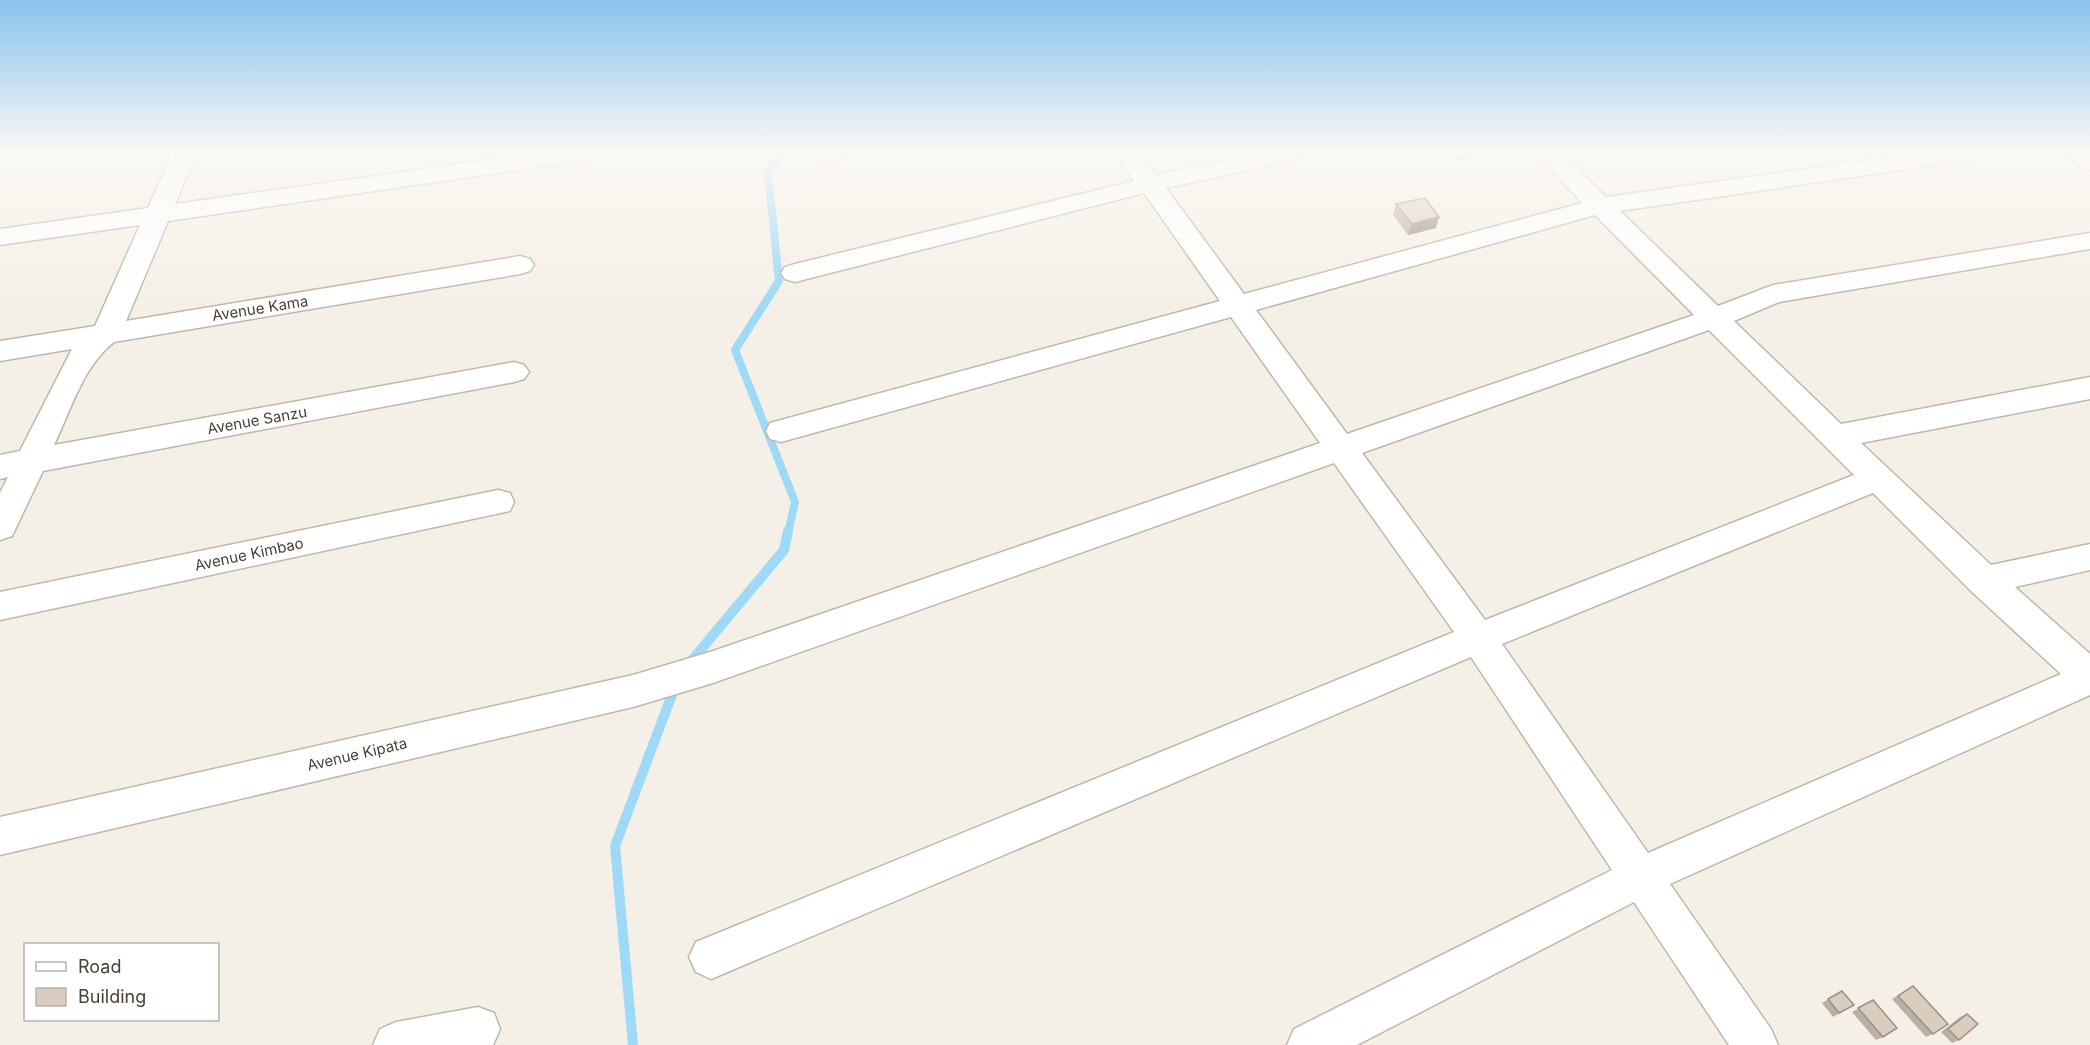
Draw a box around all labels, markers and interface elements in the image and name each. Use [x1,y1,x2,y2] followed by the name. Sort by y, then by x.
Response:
[211,291,309,325] street label: Avenue Kama
[206,402,308,438] street label: Avenue Sanzu
[193,533,305,575] street label: Avenue Kimbao
[305,733,409,775] street label: Avenue Kipata
[24,943,219,1021] legend
[78,956,121,977] text: Road
[78,986,146,1007] text: Building

